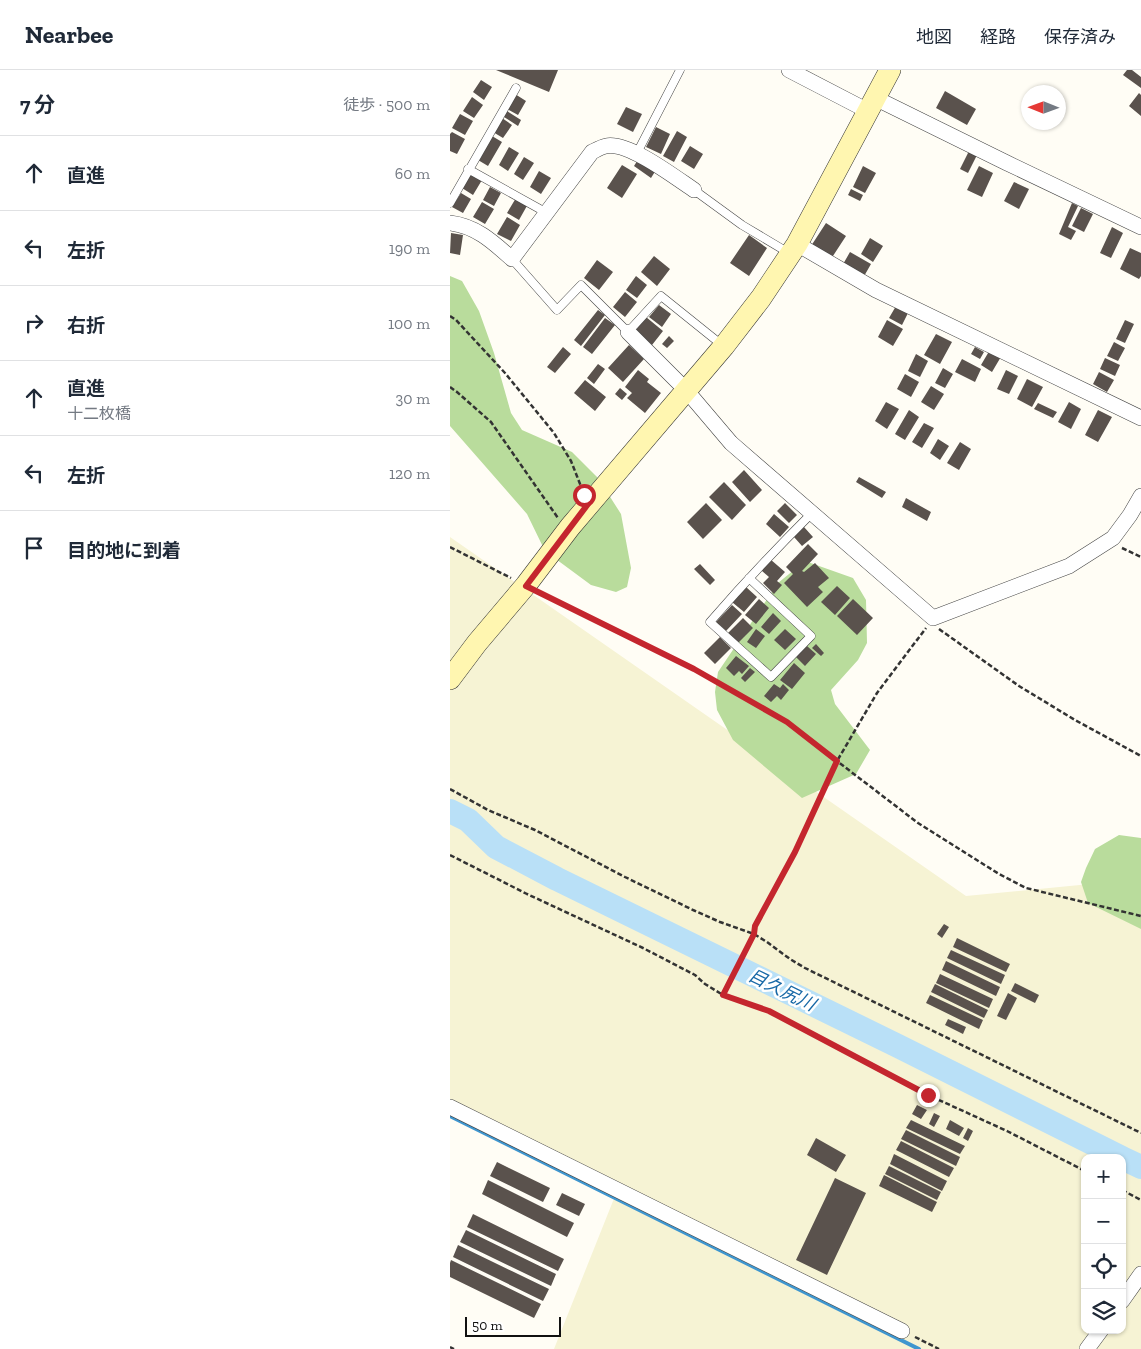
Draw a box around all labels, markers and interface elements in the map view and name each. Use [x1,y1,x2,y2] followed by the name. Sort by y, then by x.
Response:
[25,20,113,49] text: Nearbee
[916,26,952,48] text: 地図
[980,26,1016,48] text: 経路
[1044,26,1116,48] text: 保存済み
[1021,85,1066,130] north arrow
[20,92,55,117] text: 7 分
[343,95,430,114] text: 徒歩 · 500 m
[20,159,48,187] icon: ahead
[67,164,105,187] text: 直進
[395,164,430,183] text: 60 m
[20,234,48,262] icon: left
[67,239,105,262] text: 左折
[389,239,430,258] text: 190 m
[20,309,48,337] icon: right
[67,314,105,337] text: 右折
[388,314,430,333] text: 100 m
[67,377,105,400] text: 直進
[20,384,48,412] icon: ahead
[396,389,430,408] text: 30 m
[67,404,131,423] text: 十二枚橋
[20,459,48,487] icon: left
[67,464,105,487] text: 左折
[389,464,430,483] text: 120 m
[573,484,596,507] route start
[20,534,48,562] icon: arrive
[67,539,181,562] text: 目的地に到着
[745,964,821,1017] water label: 目久尻川
[917,1084,940,1107] route end
[1081,1154,1126,1334] map controls
[1081,1154,1126,1199] button: +
[1081,1199,1126,1244] button: −
[1081,1244,1126,1289] button: locate
[1081,1289,1126,1334] button: layers
[465,1314,561,1337] scale bar
[472,1317,503,1334] text: 50 m

